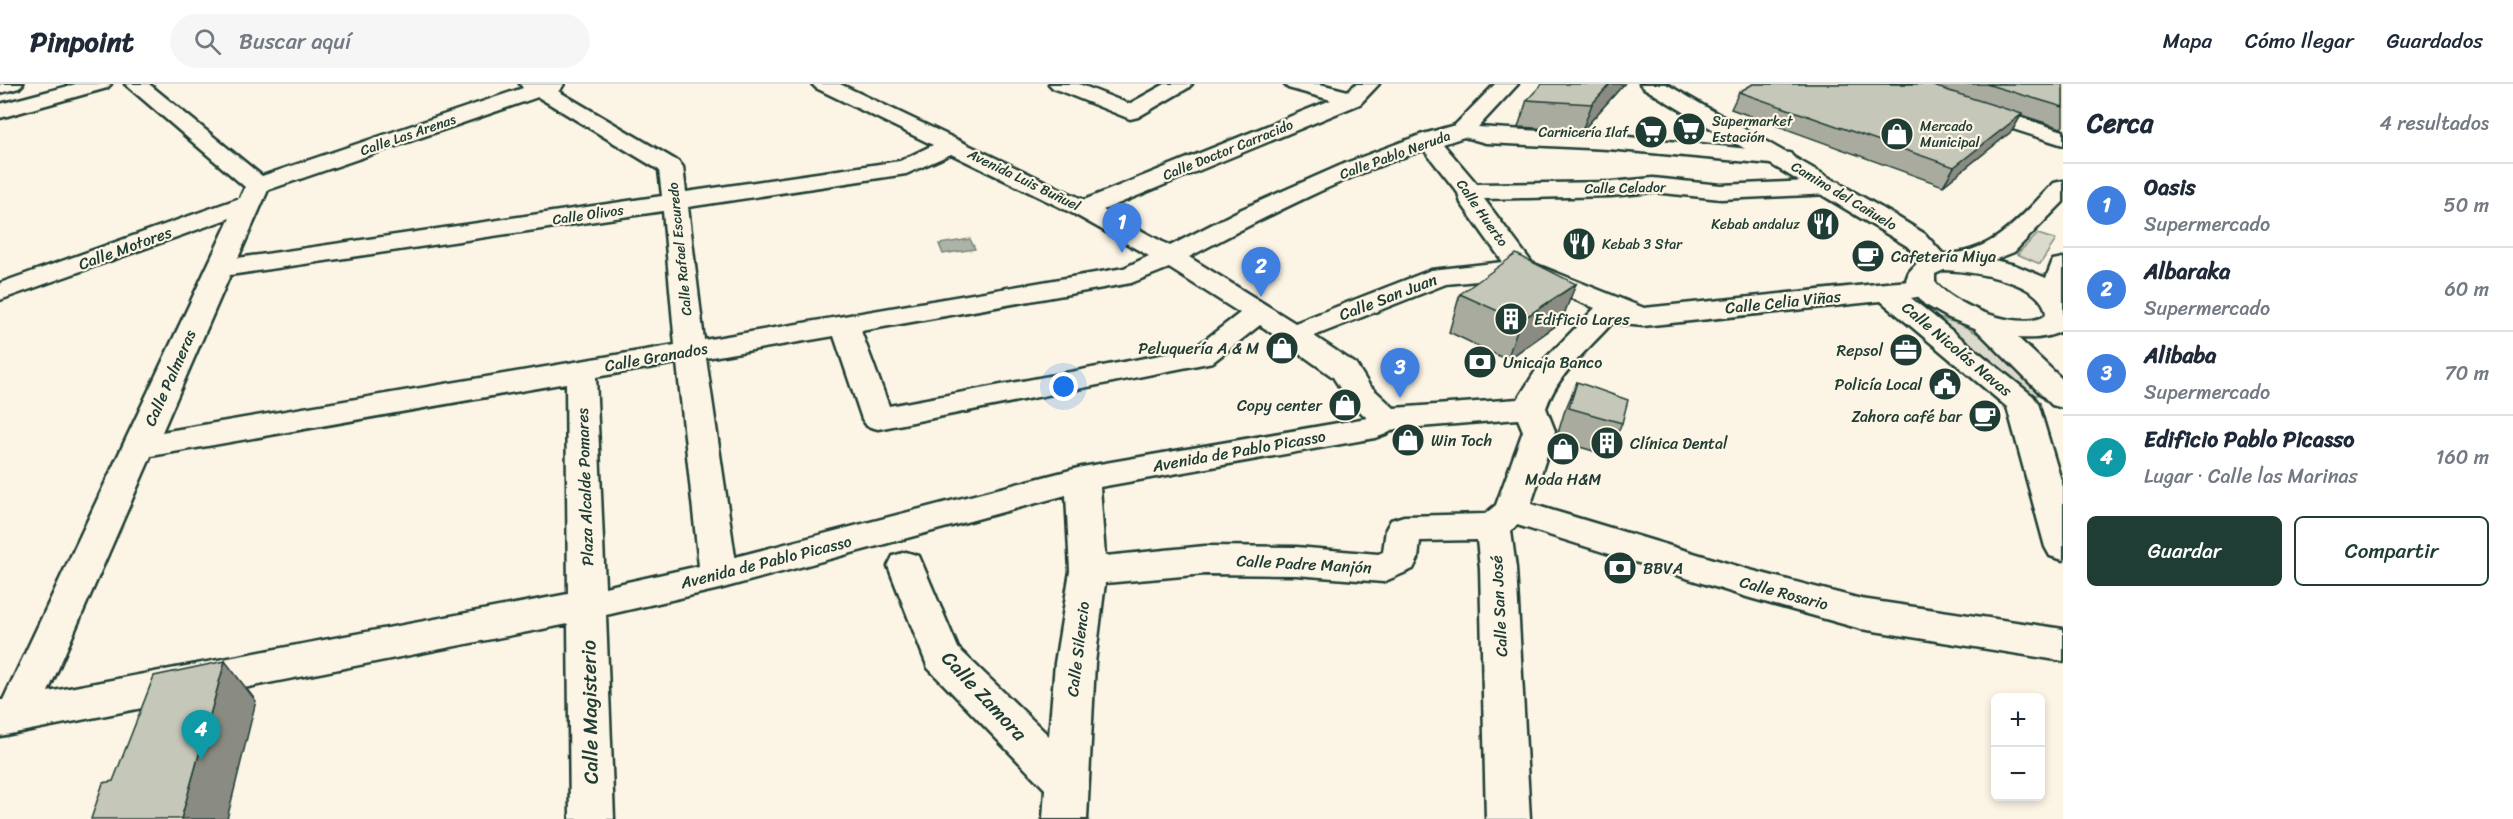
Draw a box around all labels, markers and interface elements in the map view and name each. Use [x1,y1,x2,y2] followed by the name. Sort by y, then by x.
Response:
[170,14,590,68] search box
[30,17,134,66] text: Pinpoint
[239,22,351,61] text: Buscar aquí
[2163,22,2212,60] text: Mapa
[2245,22,2354,60] text: Cómo llegar
[2387,22,2483,60] text: Guardados
[191,25,224,58] icon: search
[2087,100,2153,146] text: Cerca
[2380,106,2489,141] text: 4 resultados
[357,107,460,163] street label: Calle Las Arenas
[1712,109,1794,150] place label: Supermarket Estación
[1671,111,1707,147] supermarket icon: Supermarket Estación
[1159,112,1297,188] street label: Calle Doctor Carracido
[1633,114,1669,150] supermarket icon: Carnicería Ilaf
[1920,114,1981,155] place label: Mercado Municipal
[1879,116,1915,152] shop icon: Mercado Municipal
[1538,120,1630,145] place label: Carnicería Ilaf
[1336,123,1454,187] street label: Calle Pablo Neruda
[962,141,1086,219] street label: Avenida Luis Buñuel
[1786,154,1902,238] street label: Camino del Cañuelo
[2144,168,2196,207] text: Oasis
[1449,174,1515,252] street label: Calle Huerto
[1584,175,1667,201] street label: Calle Celador
[661,181,699,317] street label: Calle Rafael Escuredo
[2102,188,2111,223] text: 1
[2444,188,2489,223] text: 50 m
[551,198,626,232] street label: Calle Olivos
[1102,204,1142,253] pin: 1
[1805,206,1841,242] restaurant icon: Kebab andaluz
[2144,207,2270,242] text: Supermercado
[1711,212,1800,237] place label: Kebab andaluz
[74,217,177,278] street label: Calle Motores
[1561,226,1597,262] restaurant icon: Kebab 3 Star
[1602,232,1683,257] place label: Kebab 3 Star
[1850,238,1886,274] cafe icon: Cafetería Miya
[1891,242,1996,271] place label: Cafetería Miya
[1242,248,1280,297] pin: 2
[2144,252,2230,291] text: Albaraka
[1335,265,1442,329] street label: Calle San Juan
[2101,272,2112,307] text: 2
[2444,272,2489,307] text: 60 m
[1724,281,1843,323] street label: Calle Celia Viñas
[2144,291,2270,326] text: Supermercado
[1895,294,2019,405] street label: Calle Nicolás Navas
[1493,301,1529,337] building icon: Edificio Lares
[1534,305,1630,334] place label: Edificio Lares
[136,325,204,431] street label: Calle Palmeras
[1264,330,1300,366] shop icon: Peluquería A & M
[1888,332,1924,368] office icon: Repsol
[602,334,710,380] street label: Calle Granados
[1138,334,1259,363] place label: Peluquería A & M
[1837,336,1883,365] place label: Repsol
[2144,336,2216,375] text: Alibaba
[1462,344,1498,380] bank icon: Unicaja Banco
[1380,348,1420,398] pin: 3
[1503,348,1602,377] place label: Unicaja Banco
[2101,356,2112,391] text: 3
[2444,356,2489,391] text: 70 m
[1927,366,1963,402] public building icon: Policía Local
[1834,370,1922,399] place label: Policía Local
[1049,372,1078,401] your location
[2144,375,2270,410] text: Supermercado
[1327,387,1363,423] shop icon: Copy center
[1237,391,1323,420] place label: Copy center
[1967,398,2003,434] cafe icon: Zahora café bar
[1851,402,1963,431] place label: Zahora café bar
[568,407,602,566] street label: Plaza Alcalde Pomares
[2144,420,2354,459] text: Edificio Pablo Picasso
[1149,421,1328,481] street label: Avenida de Pablo Picasso
[1390,422,1426,458] shop icon: Win Toch
[1589,425,1625,461] building icon: Clínica Dental
[1431,426,1492,455] place label: Win Toch
[1630,429,1728,458] place label: Clínica Dental
[1545,431,1581,467] shop icon: Moda H&M
[2100,440,2113,475] text: 4
[2436,440,2489,475] text: 160 m
[2144,459,2358,494] text: Lugar · Calle las Marinas
[1525,465,1601,494] place label: Moda H&M
[2087,516,2282,586] button: Guardar
[2294,516,2489,586] button: Compartir
[677,527,855,598] street label: Avenida de Pablo Picasso
[1236,546,1373,582] street label: Calle Padre Manjón
[1602,550,1638,586] bank icon: BBVA
[1482,554,1516,658] street label: Calle San José
[1643,554,1683,583] place label: BBVA
[1736,567,1832,619] street label: Calle Rosario
[1058,600,1098,698] street label: Calle Silencio
[571,640,609,784] street label: Calle Magisterio
[932,642,1036,750] street label: Calle Zamora
[1991,693,2045,801] map controls
[1991,693,2045,747] button: +
[182,710,220,760] pin: 4
[1991,747,2045,801] button: −

